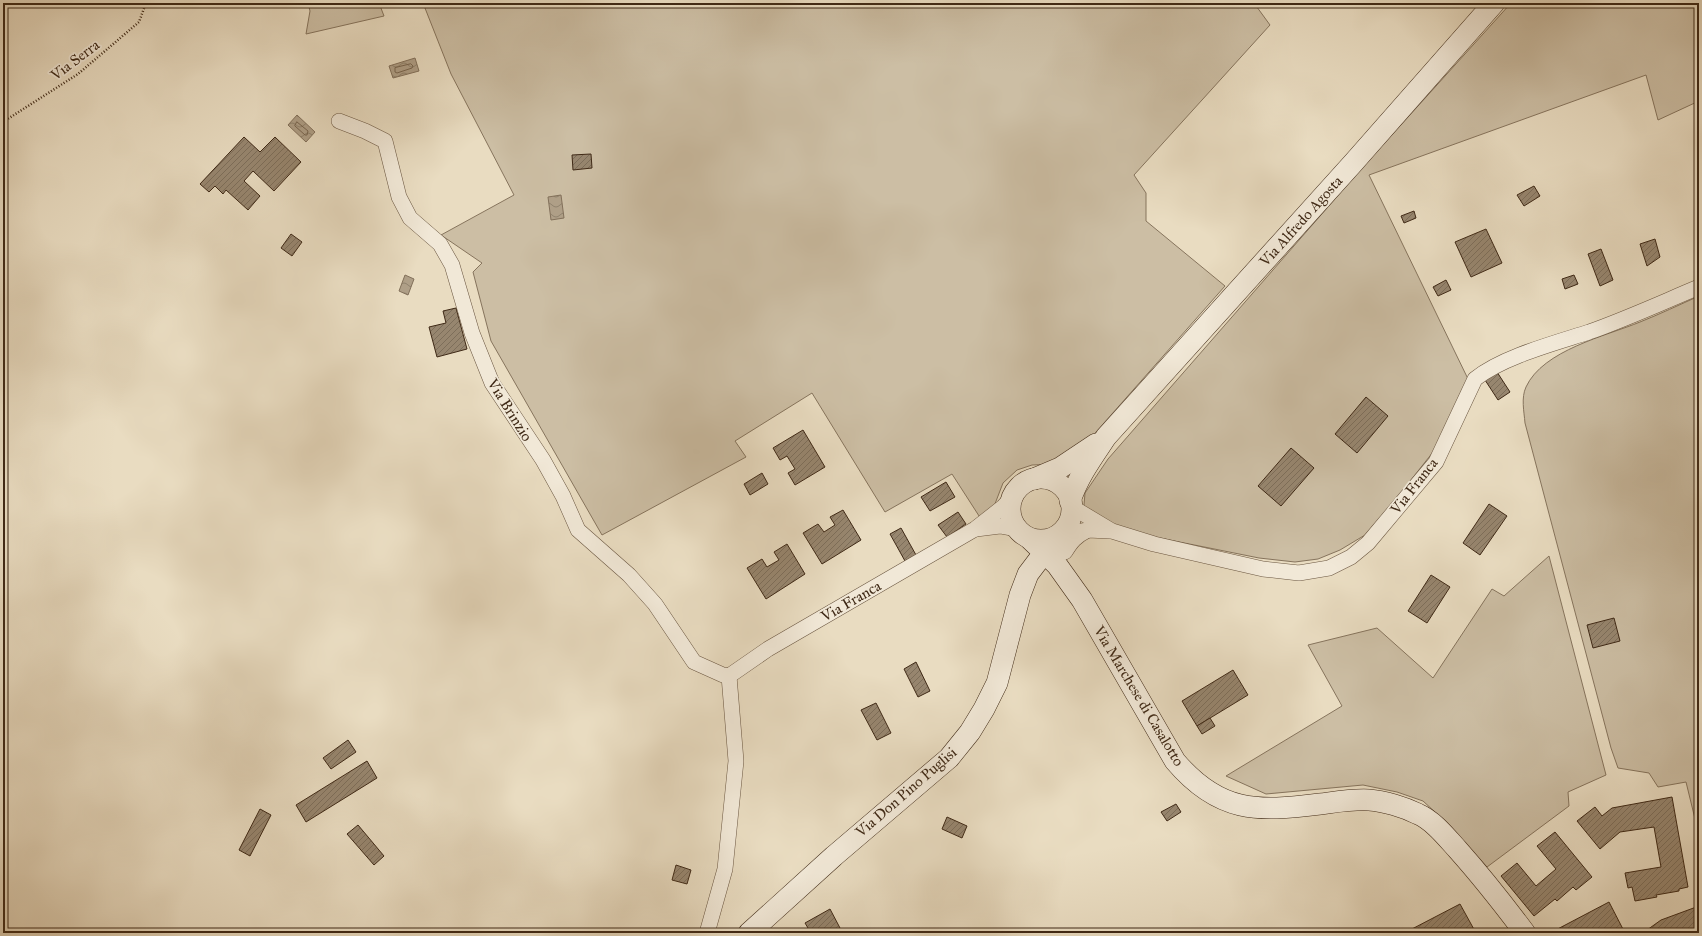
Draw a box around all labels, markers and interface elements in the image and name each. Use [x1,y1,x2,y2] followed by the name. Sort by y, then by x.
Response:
[46,35,104,85] street label: Via Serra
[1255,172,1347,271] street label: Via Alfredo Agosta
[483,374,536,445] street label: Via Brinzio
[1386,454,1442,518] street label: Via Franca
[817,576,885,626] street label: Via Franca
[1089,622,1188,770] street label: Via Marchese di Casalotto
[851,743,960,841] street label: Via Don Pino Puglisi

